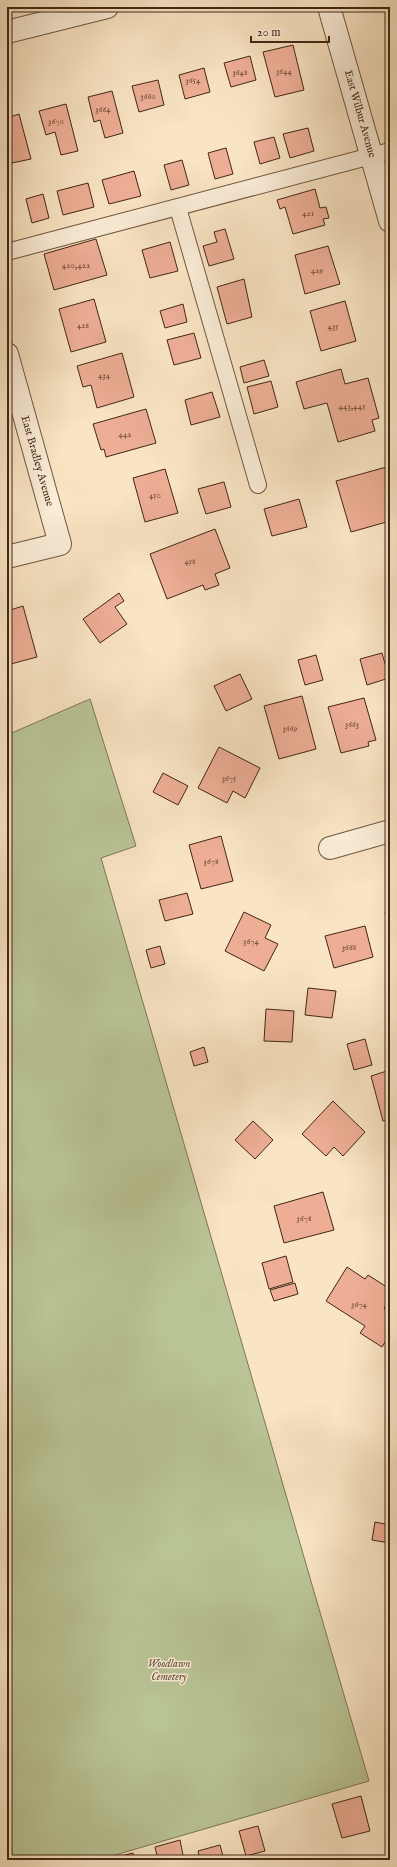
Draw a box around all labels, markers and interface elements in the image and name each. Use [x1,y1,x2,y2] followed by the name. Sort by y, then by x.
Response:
[251,18,329,44] scale bar
[257,25,280,40] text: 20 m
[276,66,293,77] house number: 3644
[232,67,248,78] house number: 3648
[341,69,379,159] street label: East Wilbur Avenue
[186,75,201,86] house number: 3654
[140,91,156,102] house number: 3660
[95,104,111,115] house number: 3664
[48,116,64,127] house number: 3670
[302,208,314,219] house number: 421
[62,260,90,271] house number: 420,422
[311,265,323,276] house number: 429
[77,320,90,331] house number: 428
[327,321,339,332] house number: 435
[98,370,111,381] house number: 434
[339,401,366,412] house number: 443,445
[17,414,57,508] street label: East Bradley Avenue
[118,429,132,440] house number: 442
[149,490,161,501] house number: 450
[184,556,196,567] house number: 458
[345,719,359,730] house number: 3663
[283,723,298,734] house number: 3669
[222,773,237,784] house number: 3675
[204,856,219,867] house number: 3678
[243,936,259,947] house number: 3674
[342,942,357,953] house number: 3668
[297,1213,312,1224] house number: 3678
[351,1299,367,1310] house number: 3674
[148,1657,190,1684] park label: Woodlawn Cemetery

